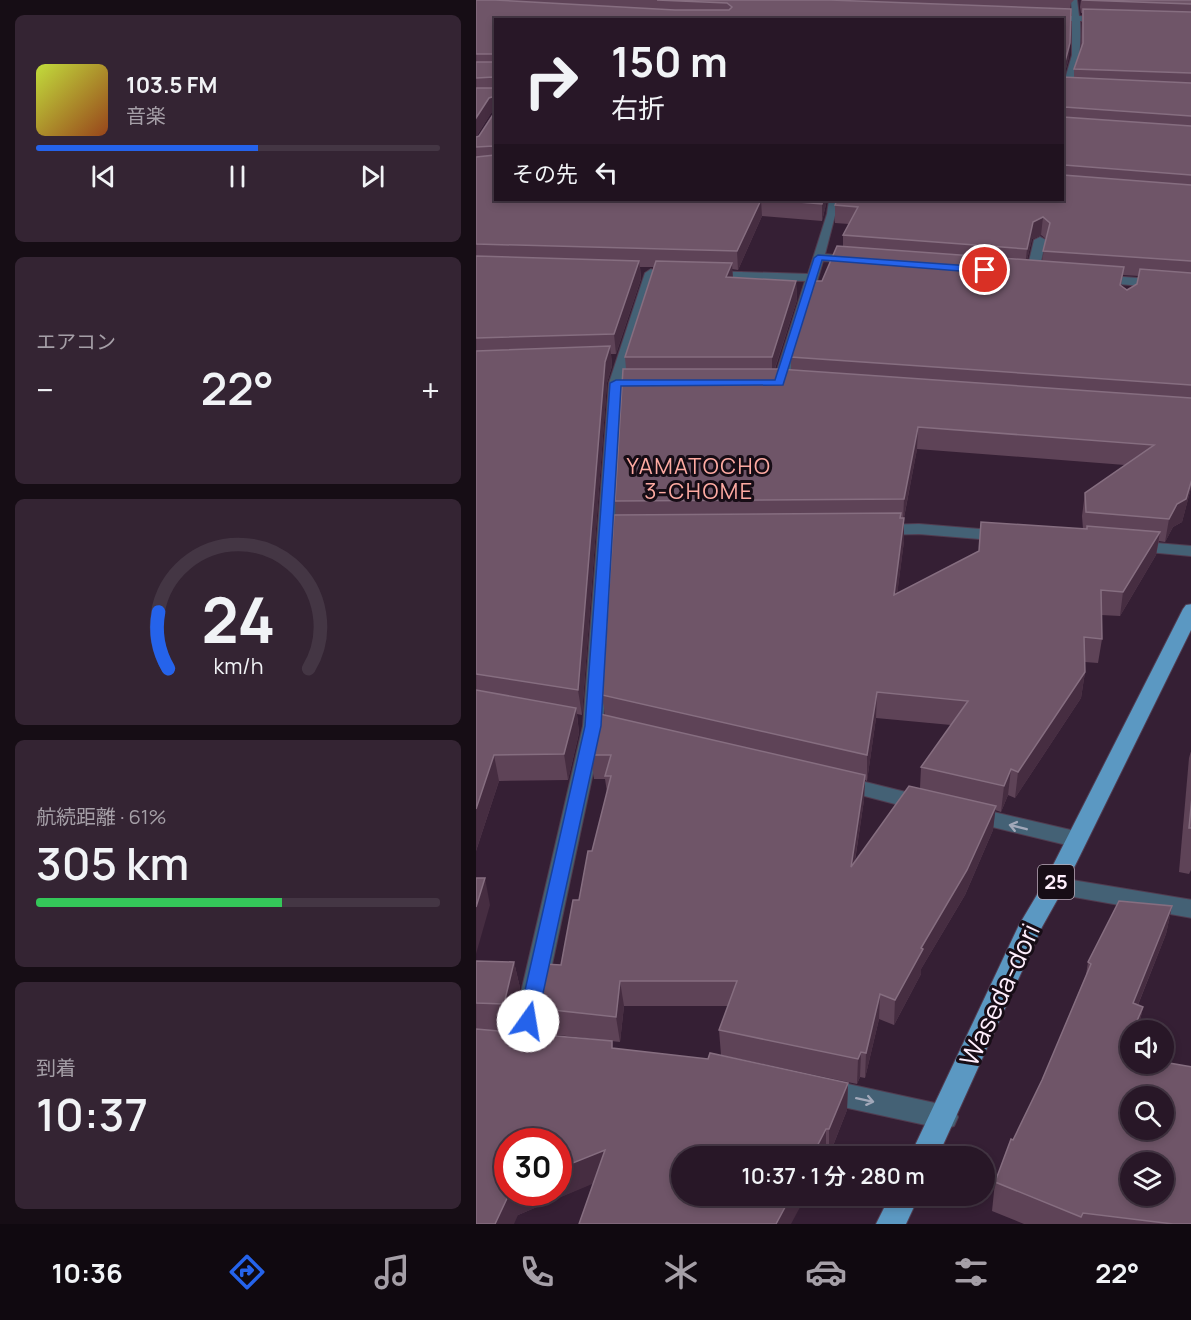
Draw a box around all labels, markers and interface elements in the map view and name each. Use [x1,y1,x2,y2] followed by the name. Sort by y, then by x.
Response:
[611,32,728,90] text: 150 m
[512,42,590,120] icon: right
[126,70,217,100] text: 103.5 FM
[611,89,665,126] text: 右折
[126,102,166,129] text: 音楽
[590,156,623,189] icon: left
[512,159,578,189] text: その先
[87,160,120,193] icon: previous
[221,160,254,193] icon: pause
[356,160,389,193] icon: next
[959,244,1010,295] pin
[968,253,1001,286] icon: arrive
[36,328,116,355] text: エアコン
[201,357,274,419] text: 22°
[36,367,54,412] text: −
[421,367,440,412] text: +
[627,451,772,506] district label: YAMATOCHO 3-CHOME
[201,576,275,662] text: 24
[213,651,263,680] text: km/h
[36,803,166,830] text: 航続距離 · 61%
[1009,820,1028,832] one-way arrow
[36,832,189,894] text: 305 km
[1038,865,1074,899] road number: 25
[950,917,1048,1072] street label: Waseda-dori
[496,989,560,1053] position arrow
[1120,1020,1174,1206] map controls
[1120,1020,1174,1074] button: sound
[36,1054,76,1081] text: 到着
[36,1083,148,1145] text: 10:37
[1120,1086,1174,1140] button: search
[856,1095,875,1107] one-way arrow
[494,1128,572,1206] speed limit sign: 30
[1120,1152,1174,1206] button: layers
[741,1161,925,1191] text: 10:37 · 1 分 · 280 m
[226,1251,268,1293] icon: directions
[371,1251,413,1293] icon: music
[516,1251,558,1293] icon: phone
[660,1251,702,1293] icon: climate
[805,1251,847,1293] icon: car
[950,1251,992,1293] icon: filters
[51,1254,123,1291] text: 10:36
[1095,1254,1139,1291] text: 22°

